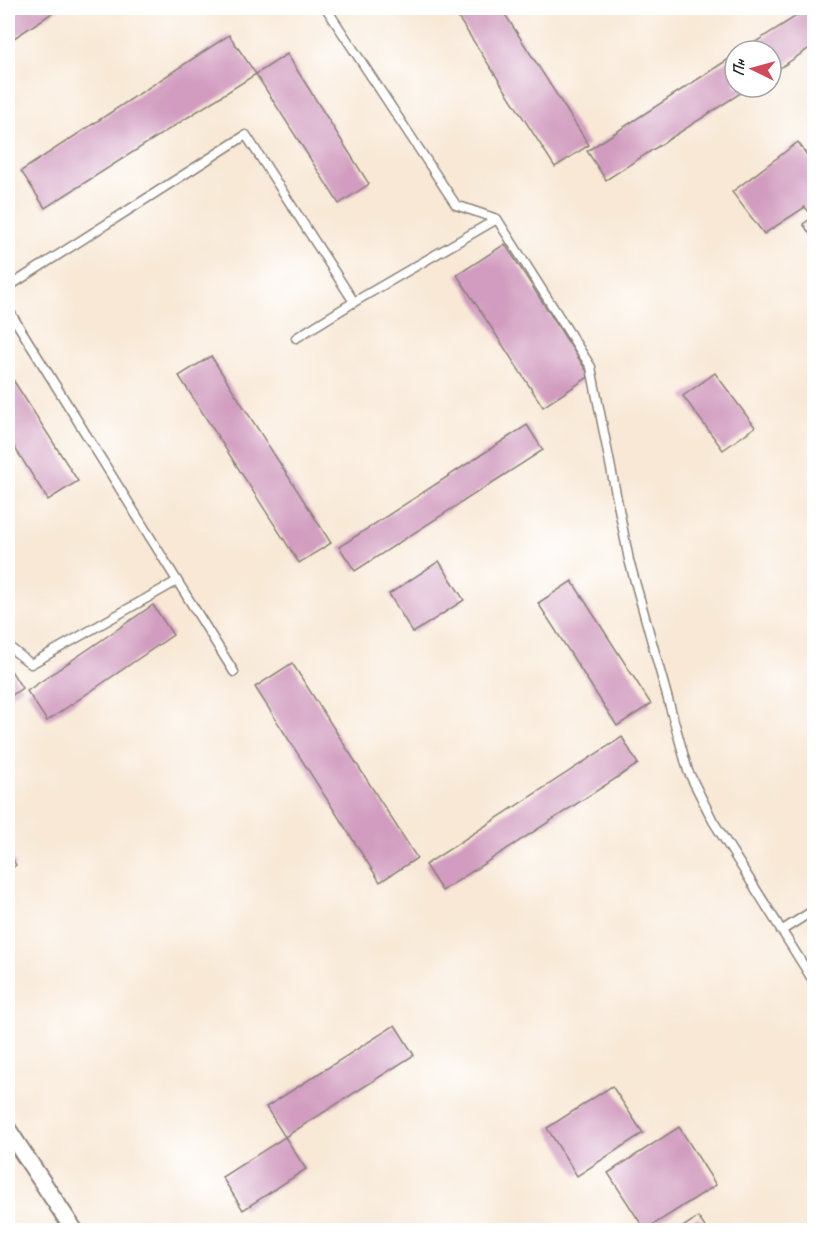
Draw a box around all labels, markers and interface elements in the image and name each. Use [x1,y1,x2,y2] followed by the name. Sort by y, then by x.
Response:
[723,39,783,99] north arrow
[728,58,750,77] text: Пн

